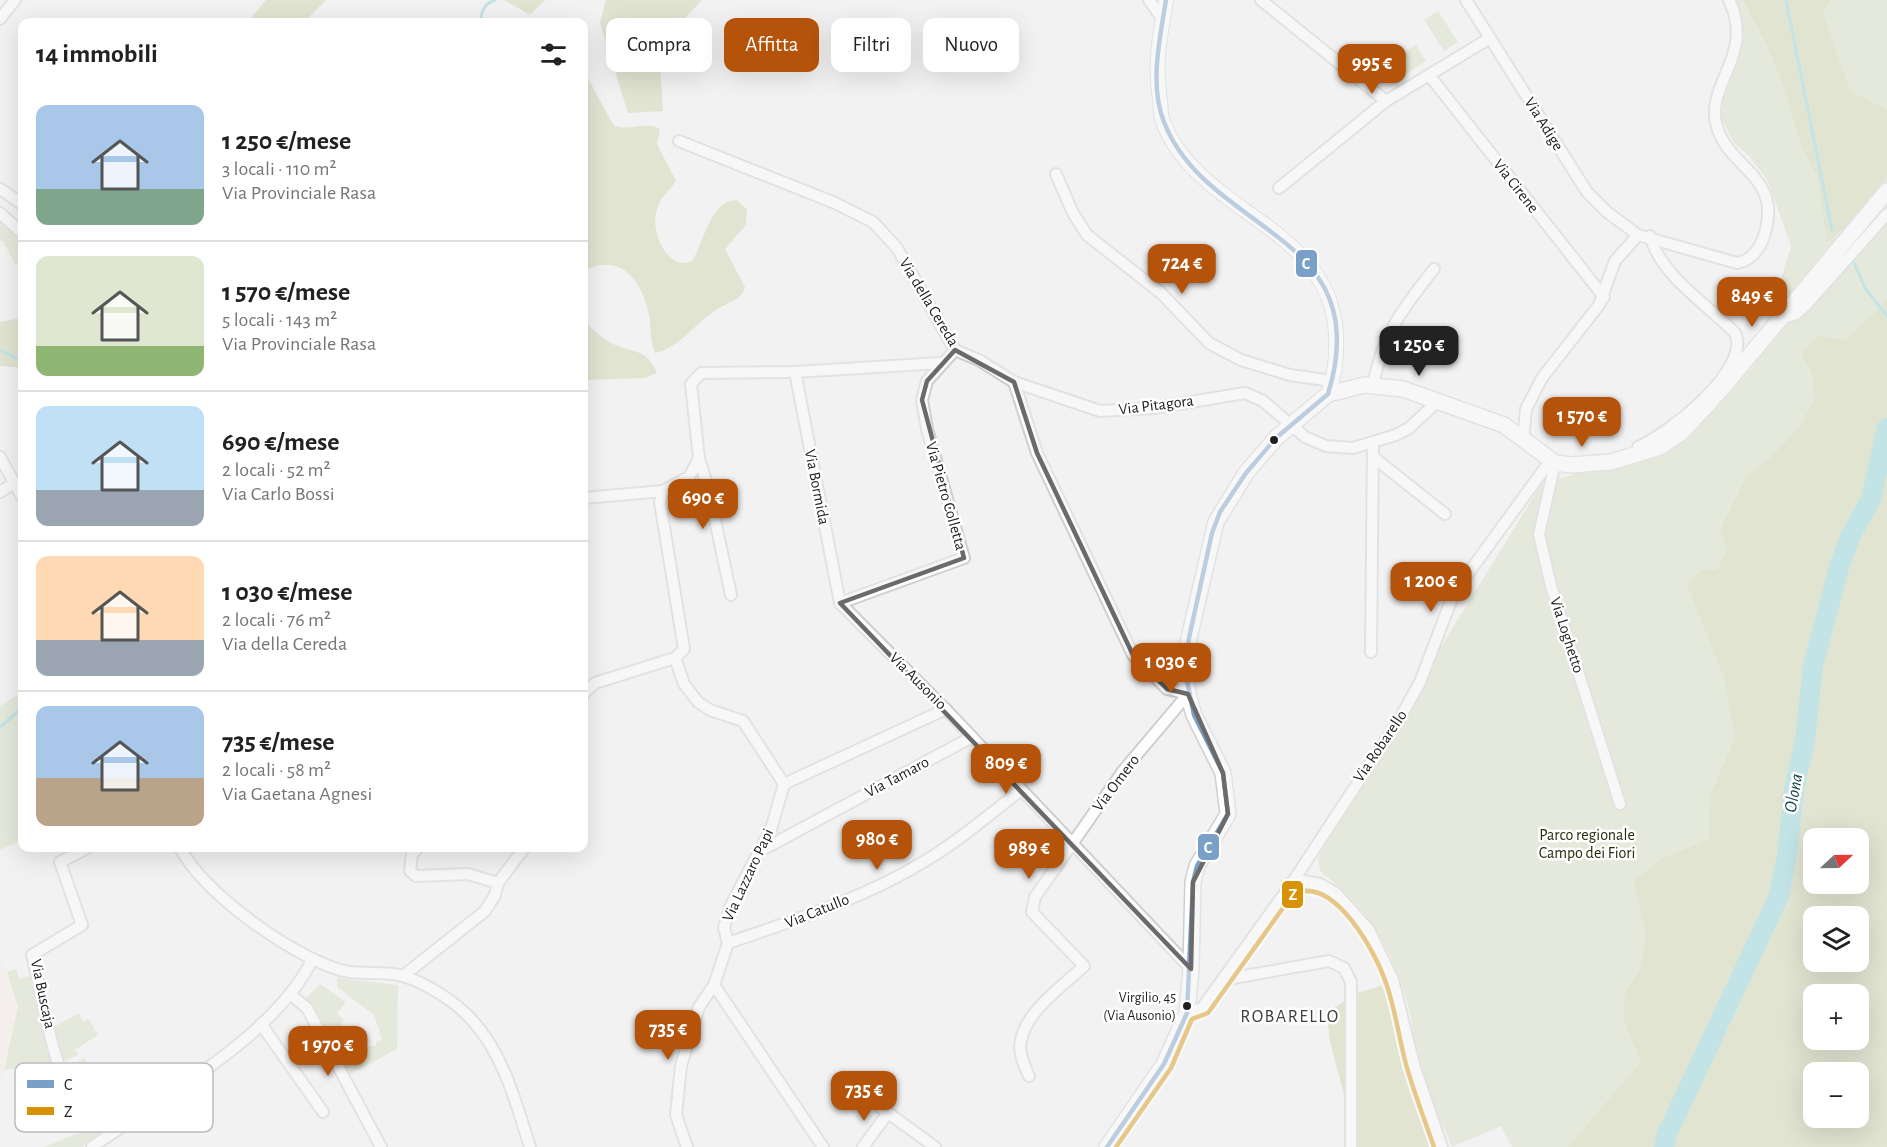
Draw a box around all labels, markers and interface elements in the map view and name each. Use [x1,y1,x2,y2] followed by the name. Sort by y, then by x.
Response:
[606,18,712,72] chip: Compra
[724,18,819,72] chip: Affitta
[831,18,911,72] chip: Filtri
[923,18,1019,72] chip: Nuovo
[537,38,570,71] icon: filters
[36,41,158,67] text: 14 immobili
[1330,44,1414,95] pin: 995 €
[1352,53,1392,73] text: 995 €
[1522,95,1566,153] street label: Via Adige
[222,128,351,154] text: 1 250 €/mese
[84,129,156,201] icon: home
[1490,156,1542,216] street label: Via Cirene
[222,159,337,179] text: 3 locali · 110 m²
[222,183,376,203] text: Via Provinciale Rasa
[1140,244,1224,295] pin: 724 €
[1295,249,1318,278] line badge: C
[1162,253,1202,273] text: 724 €
[896,255,962,349] street label: Via della Cereda
[1302,256,1311,272] text: C
[1710,277,1794,328] pin: 849 €
[222,279,350,305] text: 1 570 €/mese
[84,280,156,352] icon: home
[1731,286,1773,306] text: 849 €
[222,310,337,330] text: 5 locali · 143 m²
[1364,326,1474,377] pin: 1 250 €
[222,334,376,354] text: Via Provinciale Rasa
[1393,335,1445,355] text: 1 250 €
[1118,392,1194,418] street label: Via Pitagora
[1527,397,1637,448] pin: 1 570 €
[1557,406,1607,426] text: 1 570 €
[222,429,340,455] text: 690 €/mese
[84,430,156,502] icon: home
[1268,434,1280,446] unlabelled marker
[923,440,969,552] street label: Via Pietro Colletta
[802,448,832,526] street label: Via Bormida
[222,460,331,480] text: 2 locali · 52 m²
[661,479,745,530] pin: 690 €
[222,484,335,504] text: Via Carlo Bossi
[682,488,724,508] text: 690 €
[1376,562,1486,613] pin: 1 200 €
[1405,571,1457,591] text: 1 200 €
[222,579,353,605] text: 1 030 €/mese
[84,580,156,652] icon: home
[1547,595,1587,675] street label: Via Loghetto
[222,610,331,630] text: 2 locali · 76 m²
[222,634,347,654] text: Via della Cereda
[1116,643,1226,694] pin: 1 030 €
[886,649,950,713] street label: Via Ausonio
[1145,652,1197,672] text: 1 030 €
[1350,707,1410,785] street label: Via Robarello
[222,729,335,755] text: 735 €/mese
[84,730,156,802] icon: home
[964,744,1048,795] pin: 809 €
[1090,752,1142,814] street label: Via Omero
[862,753,932,800] street label: Via Tamaro
[985,753,1027,773] text: 809 €
[222,760,331,780] text: 2 locali · 58 m²
[1782,772,1806,814] water label: Olona
[222,784,372,804] text: Via Gaetana Agnesi
[835,820,919,871] pin: 980 €
[720,826,776,924] street label: Via Lazzaro Papi
[1539,827,1635,861] park label: Parco regionale Campo dei Fiori
[1803,828,1869,894] north arrow
[1803,828,1869,1128] map controls
[856,829,898,849] text: 980 €
[987,829,1071,880] pin: 989 €
[1197,833,1220,861] line badge: C
[1008,838,1050,858] text: 989 €
[1204,840,1213,856] text: C
[1281,880,1304,909] line badge: Z
[1289,887,1298,903] text: Z
[783,891,851,931] street label: Via Catullo
[1803,906,1869,972] button: layers
[27,958,58,1030] street label: Via Buscaja
[1803,984,1869,1050] button: +
[1103,991,1176,1023] place label: Virgilio, 45 (Via Ausonio)
[1181,1000,1193,1012] marker: Virgilio, 45 (Via Ausonio)
[1240,1008,1340,1026] district label: ROBARELLO
[626,1010,710,1061] pin: 735 €
[649,1019,687,1039] text: 735 €
[273,1026,383,1077] pin: 1 970 €
[302,1035,354,1055] text: 1 970 €
[1803,1062,1869,1128] button: −
[15,1063,213,1132] legend
[822,1071,906,1122] pin: 735 €
[64,1077,72,1093] text: C
[845,1080,883,1100] text: 735 €
[64,1104,72,1120] text: Z

